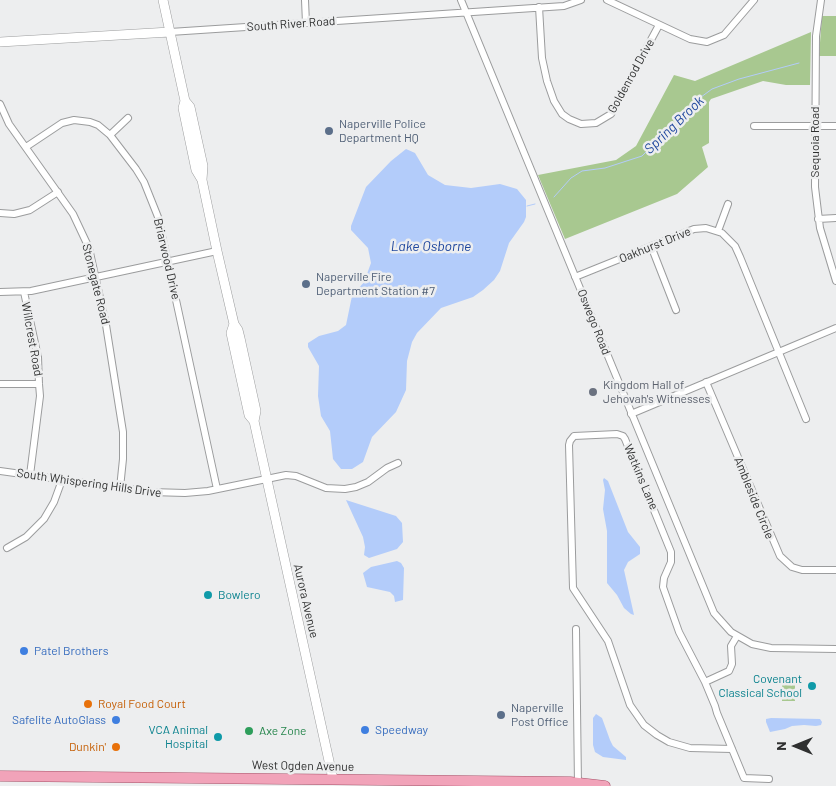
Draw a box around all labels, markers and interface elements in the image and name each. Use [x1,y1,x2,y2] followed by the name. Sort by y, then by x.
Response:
[246,14,336,34] street label: South River Road
[605,36,657,116] street label: Goldenrod Drive
[641,93,707,157] water label: Spring Brook
[808,106,822,178] street label: Sequoia Road
[339,117,426,145] place label: Naperville Police Department HQ
[323,125,335,137] marker: Naperville Police Department HQ
[151,217,183,301] street label: Briarwood Drive
[617,224,693,266] street label: Oakhurst Drive
[391,238,471,254] water label: Lake Osborne
[79,242,113,326] street label: Stonegate Road
[316,270,435,298] place label: Naperville Fire Department Station #7
[300,278,312,290] marker: Naperville Fire Department Station #7
[574,287,614,357] street label: Oswego Road
[18,301,46,377] street label: Willcrest Road
[603,378,710,406] place label: Kingdom Hall of Jehovah's Witnesses
[587,386,599,398] marker: Kingdom Hall of Jehovah's Witnesses
[621,442,661,512] street label: Watkins Lane
[731,455,777,541] street label: Ambleside Circle
[16,466,162,500] street label: South Whispering Hills Drive
[290,563,322,639] street label: Aurora Avenue
[218,588,260,602] place label: Bowlero
[202,589,214,601] marker: Bowlero
[34,644,108,658] place label: Patel Brothers
[18,645,30,657] marker: Patel Brothers
[718,672,802,700] place label: Covenant Classical School
[806,680,818,692] marker: Covenant Classical School
[98,697,186,711] place label: Royal Food Court
[82,698,94,710] marker: Royal Food Court
[511,701,568,729] place label: Naperville Post Office
[495,709,507,721] marker: Naperville Post Office
[12,713,106,727] place label: Safelite AutoGlass
[110,714,122,726] marker: Safelite AutoGlass
[771,721,821,771] north arrow
[149,723,208,751] place label: VCA Animal Hospital
[375,723,428,737] place label: Speedway
[259,724,306,738] place label: Axe Zone
[359,724,371,736] marker: Speedway
[243,725,255,737] marker: Axe Zone
[212,731,224,743] marker: VCA Animal Hospital
[69,740,106,754] place label: Dunkin'
[110,741,122,753] marker: Dunkin'
[772,741,789,751] text: N
[252,758,354,774] street label: West Ogden Avenue

